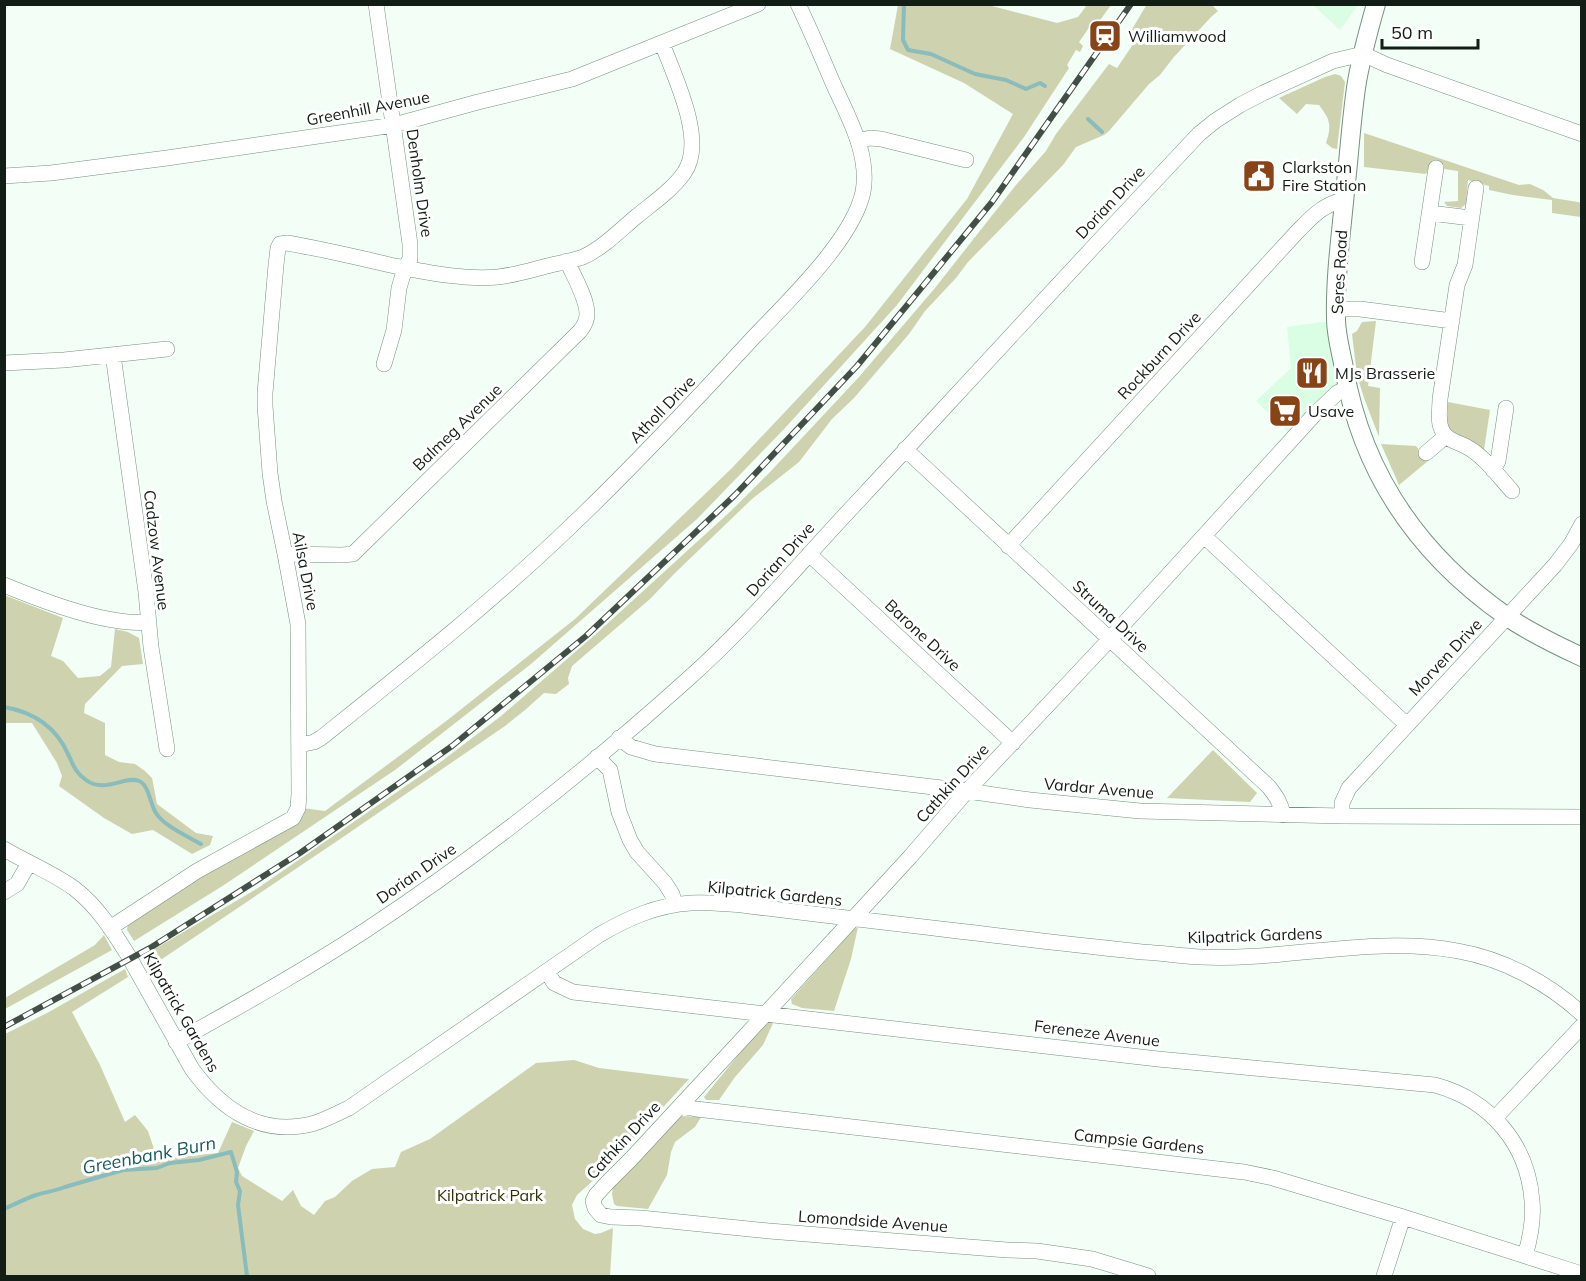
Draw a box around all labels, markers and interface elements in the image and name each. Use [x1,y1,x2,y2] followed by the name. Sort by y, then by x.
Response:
[1382,12,1478,50] scale bar
[1087,18,1123,54] station icon: Williamwood
[1391,21,1433,44] text: 50 m
[1128,26,1226,46] place label: Williamwood
[305,86,431,130] street label: Greenhill Avenue
[402,128,438,238] street label: Denholm Drive
[1282,157,1366,195] place label: Clarkston Fire Station
[1241,158,1277,194] public building icon: Clarkston Fire Station
[1071,161,1149,243] street label: Dorian Drive
[1327,229,1351,315] street label: Seres Road
[1113,307,1205,403] street label: Rockburn Drive
[1294,355,1330,391] restaurant icon: MJs Brasserie
[1335,363,1435,383] place label: MJs Brasserie
[625,371,699,447] street label: Atholl Drive
[408,379,506,475] street label: Balmeg Avenue
[1267,393,1303,429] supermarket icon: Usave
[1308,401,1354,421] place label: Usave
[140,489,174,611] street label: Cadzow Avenue
[742,518,818,600] street label: Dorian Drive
[289,530,323,612] street label: Ailsa Drive
[1069,576,1153,656] street label: Struma Drive
[881,595,965,675] street label: Barone Drive
[1404,614,1486,700] street label: Morven Drive
[911,739,993,827] street label: Cathkin Drive
[1043,773,1155,803] street label: Vardar Avenue
[372,838,460,908] street label: Dorian Drive
[707,876,843,910] street label: Kilpatrick Gardens
[1187,923,1323,947] street label: Kilpatrick Gardens
[140,948,224,1076] street label: Kilpatrick Gardens
[1033,1015,1161,1051] street label: Fereneze Avenue
[582,1097,664,1183] street label: Cathkin Drive
[1073,1124,1205,1158] street label: Campsie Gardens
[80,1131,218,1179] water label: Greenbank Burn
[437,1185,544,1205] park label: Kilpatrick Park
[798,1206,948,1236] street label: Lomondside Avenue

